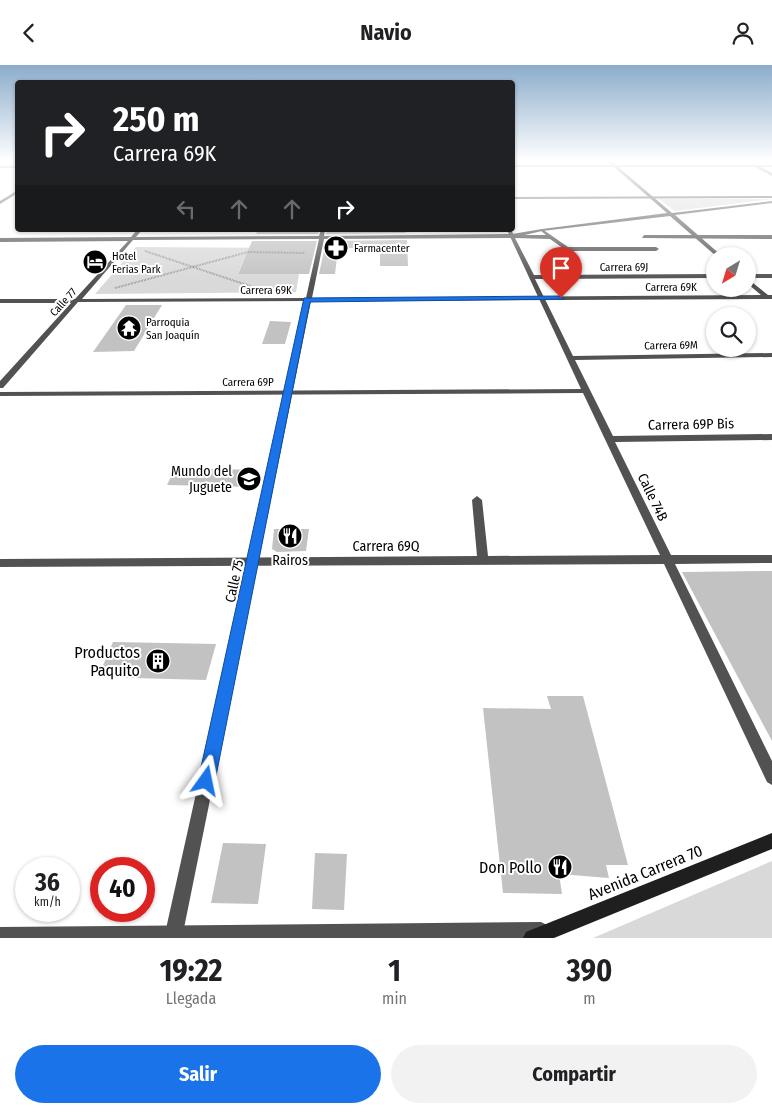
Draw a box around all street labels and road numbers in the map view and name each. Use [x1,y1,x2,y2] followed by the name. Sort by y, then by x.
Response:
[600,261,648,274] street label: Carrera 69J
[645,281,697,294] street label: Carrera 69K
[240,284,292,297] street label: Carrera 69K
[47,285,80,319] street label: Calle 77
[644,339,698,352] street label: Carrera 69M
[222,376,274,389] street label: Carrera 69P
[648,415,734,434] street label: Carrera 69P Bis
[634,471,671,524] street label: Calle 74B
[352,538,420,555] street label: Carrera 69Q
[222,558,247,604] street label: Calle 75
[585,841,705,904] street label: Avenida Carrera 70

